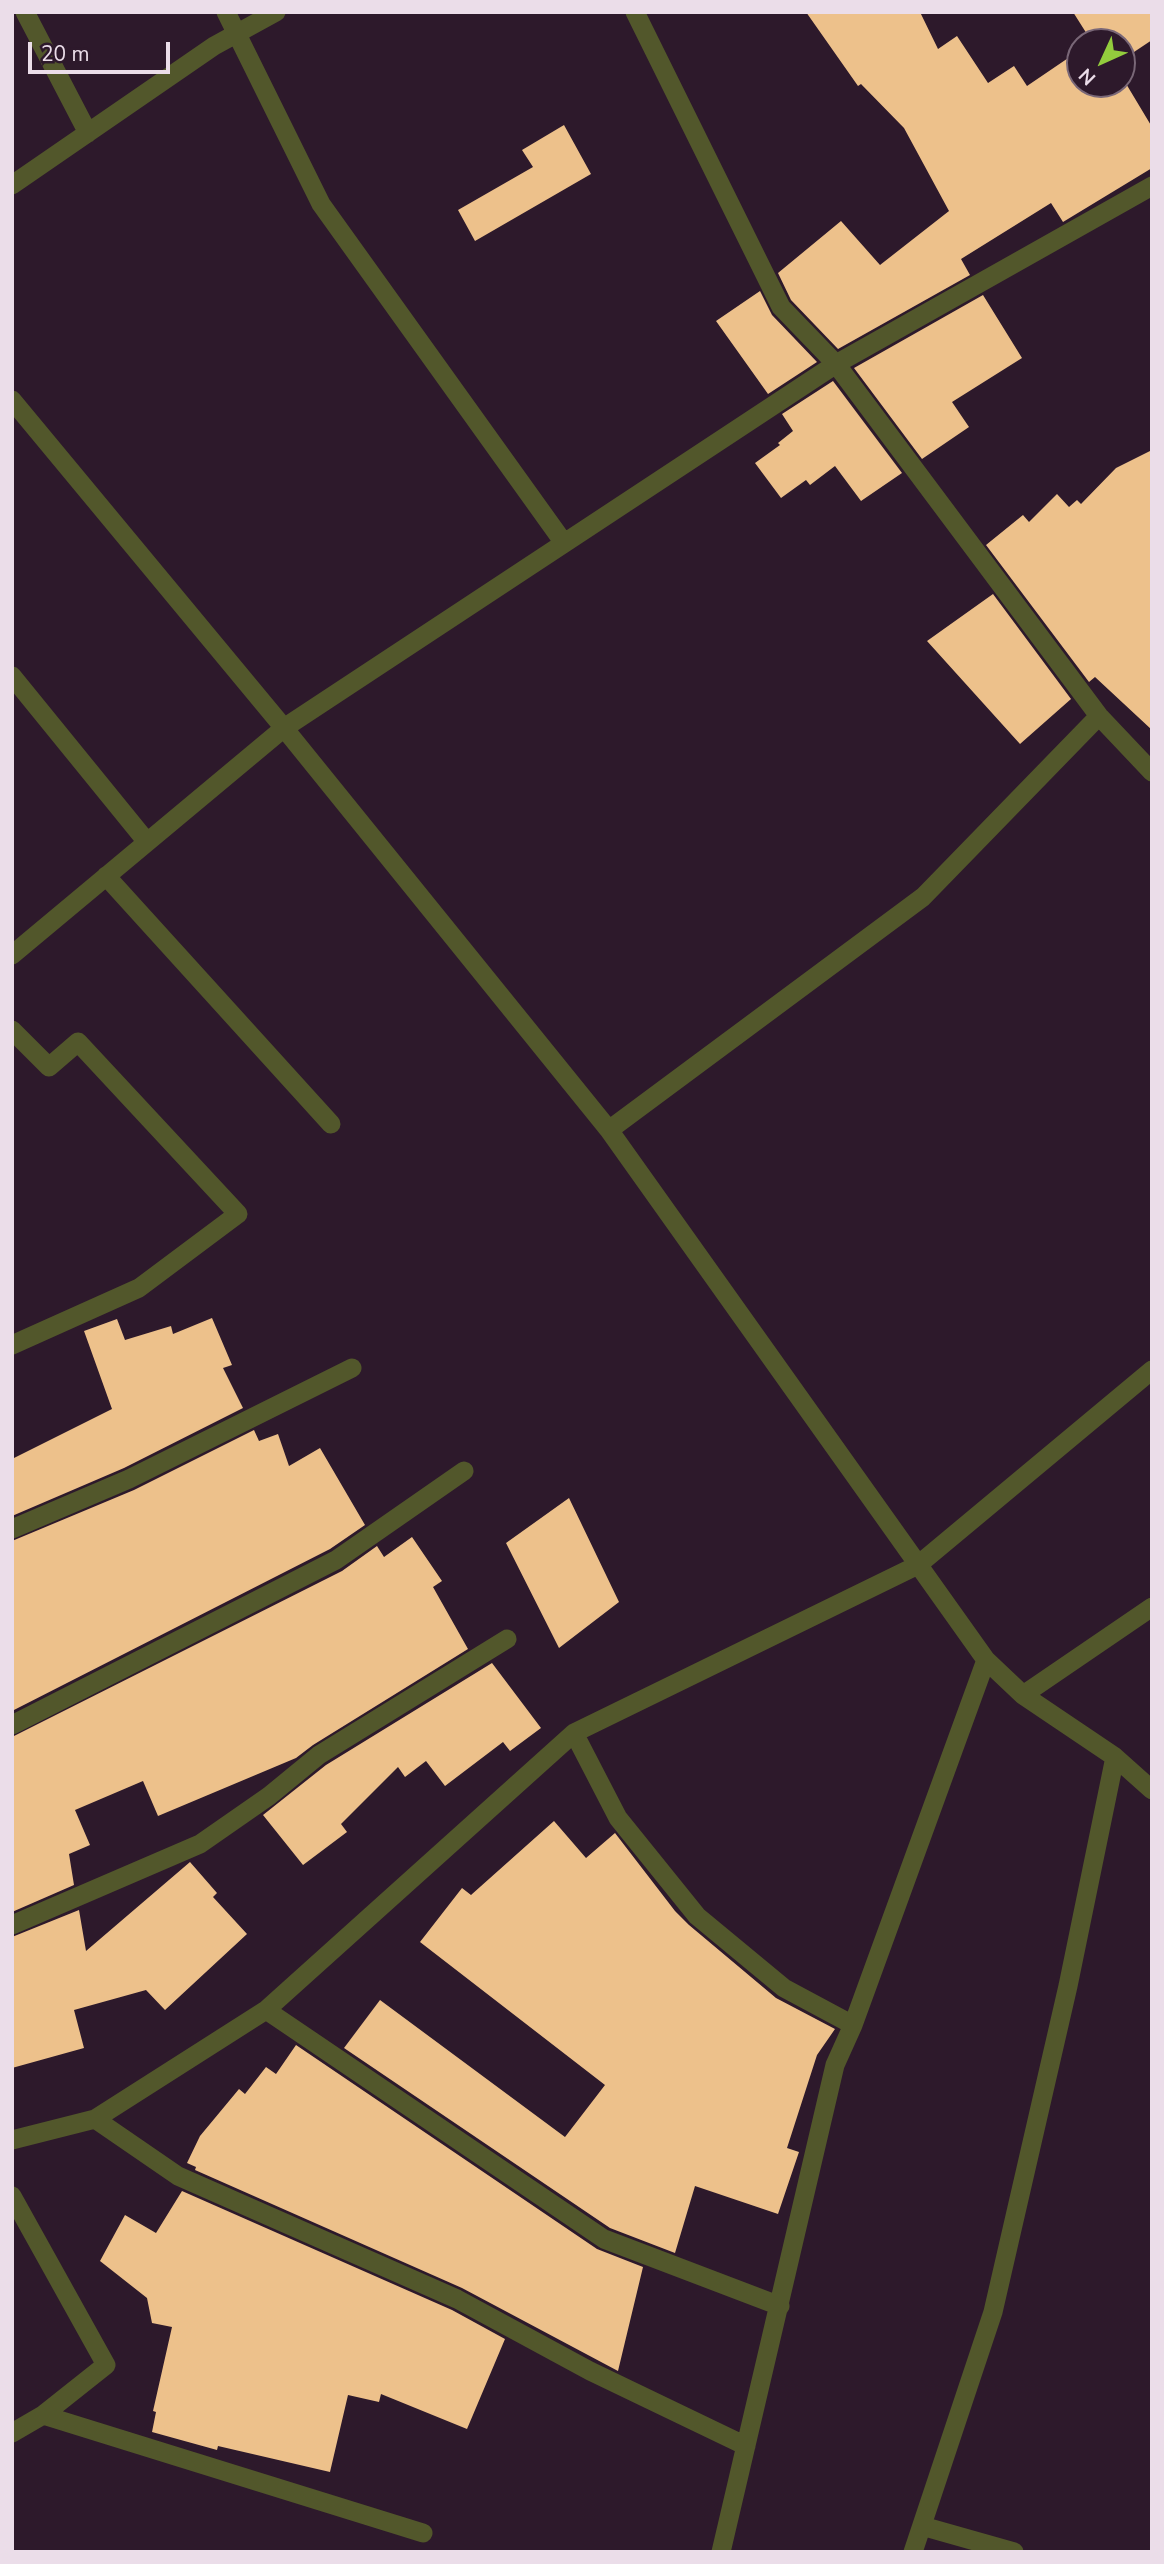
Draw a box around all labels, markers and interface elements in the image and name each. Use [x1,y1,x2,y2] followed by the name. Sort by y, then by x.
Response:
[32,28,173,72] scale bar
[1066,28,1136,98] north arrow
[41,40,90,68] text: 20 m
[1073,62,1102,91] text: N

